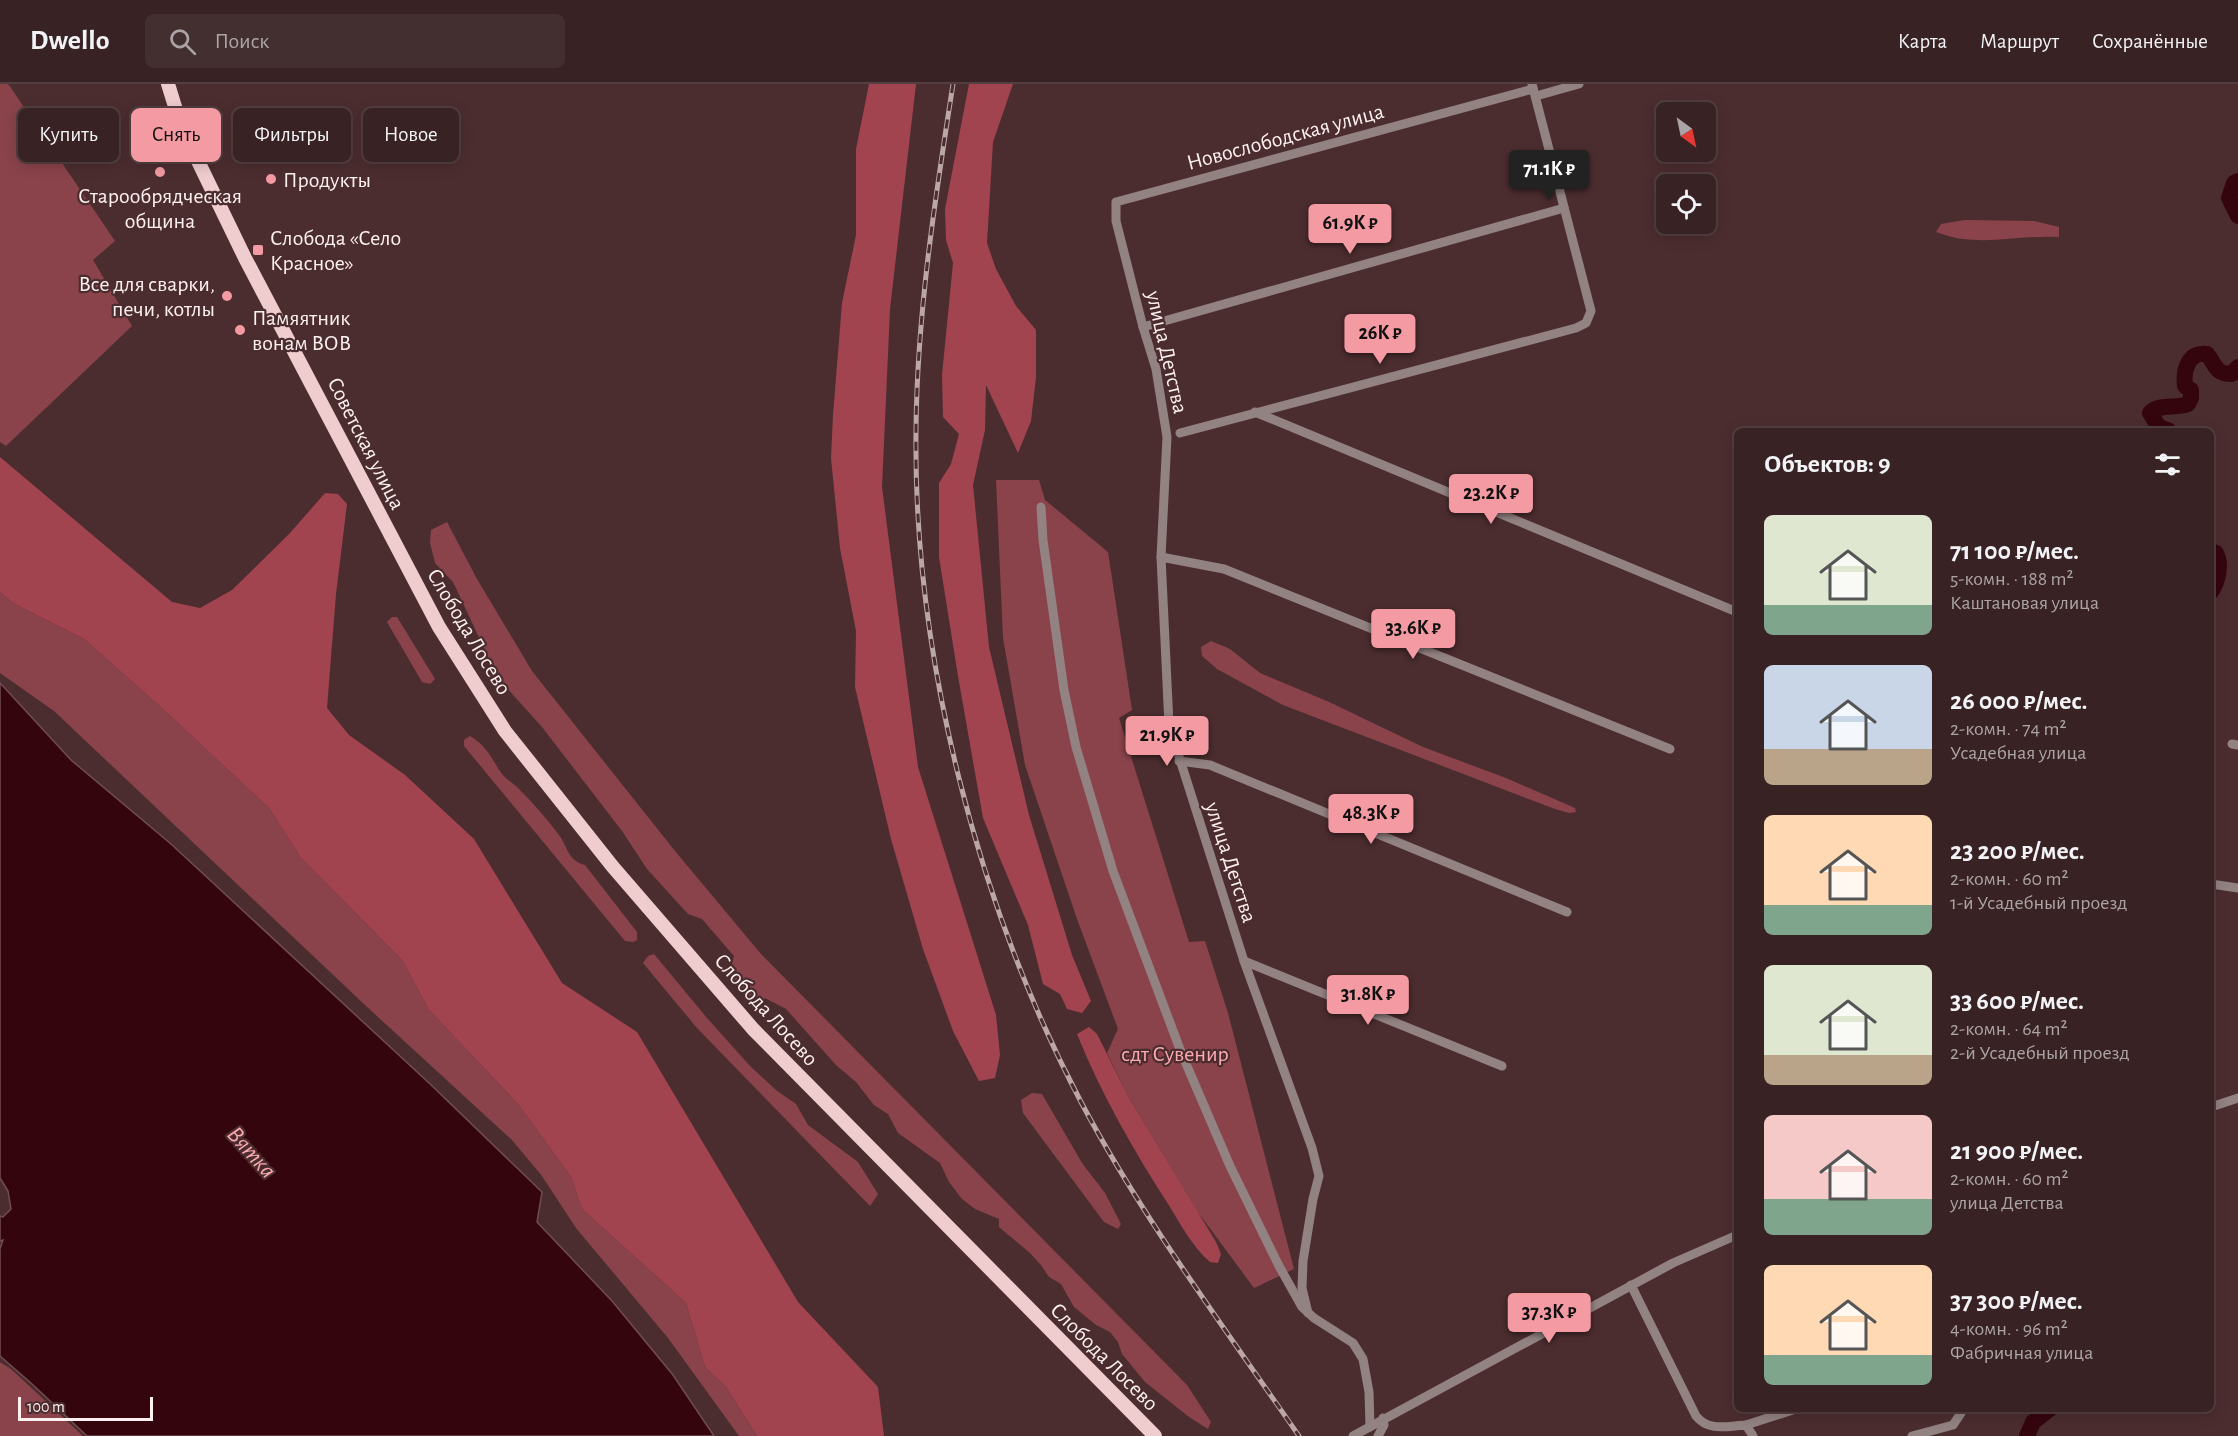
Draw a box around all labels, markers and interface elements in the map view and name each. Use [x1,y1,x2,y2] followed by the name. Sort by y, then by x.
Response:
[145,14,565,68] search box
[166,25,199,58] icon: search
[30,27,109,55] text: Dwello
[214,30,269,52] text: Поиск
[1898,31,1947,52] text: Карта
[1980,31,2059,52] text: Маршрут
[2092,31,2208,52] text: Сохранённые
[1184,100,1386,174] street label: Новослободская улица
[1656,102,1716,162] north arrow
[1656,102,1716,234] map controls
[18,108,119,162] chip: Купить
[131,108,221,162] chip: Снять
[233,108,351,162] chip: Фильтры
[363,108,459,162] chip: Новое
[1494,150,1604,201] pin: 71.1K ₽
[1523,159,1575,179] text: 71.1K ₽
[153,165,167,179] marker: Старообрядческая община
[283,169,371,191] place label: Продукты
[264,172,278,186] marker: Продукты
[1656,174,1716,234] button: locate
[78,185,242,232] place label: Старообрядческая община
[1295,204,1405,255] pin: 61.9K ₽
[1322,213,1378,233] text: 61.9K ₽
[270,227,401,274] place label: Слобода «Село Красное»
[251,243,265,257] marker: Слобода «Село Красное»
[78,273,215,320] place label: Все для сварки, печи, котлы
[1142,288,1192,416] street label: улица Детства
[220,289,234,303] marker: Все для сварки, печи, котлы
[252,307,351,354] place label: Памяятник вонам ВОВ
[1338,314,1422,365] pin: 26K ₽
[233,323,247,337] marker: Памяятник вонам ВОВ
[1358,323,1402,343] text: 26K ₽
[323,374,409,513] street label: Советская улица
[2151,448,2184,481] icon: filters
[1764,451,1891,477] text: Объектов: 9
[1436,474,1546,525] pin: 23.2K ₽
[1463,483,1519,503] text: 23.2K ₽
[1950,538,2079,564] text: 71 100 ₽/мес.
[1812,539,1884,611] icon: home
[423,565,515,698] street label: Слобода Лосево
[1950,569,2074,589] text: 5-комн. · 188 m²
[1950,593,2099,613] text: Каштановая улица
[1358,609,1468,660] pin: 33.6K ₽
[1385,618,1441,638] text: 33.6K ₽
[1950,688,2087,714] text: 26 000 ₽/мес.
[1812,689,1884,761] icon: home
[1112,716,1222,767] pin: 21.9K ₽
[1950,719,2066,739] text: 2-комн. · 74 m²
[1140,725,1194,745] text: 21.9K ₽
[1950,743,2086,763] text: Усадебная улица
[1316,794,1426,845] pin: 48.3K ₽
[1201,798,1261,925] street label: улица Детства
[1342,803,1400,823] text: 48.3K ₽
[1950,838,2085,864] text: 23 200 ₽/мес.
[1812,839,1884,911] icon: home
[1950,869,2068,889] text: 2-комн. · 60 m²
[1950,893,2127,913] text: 1-й Усадебный проезд
[710,949,822,1070] street label: Слобода Лосево
[1313,975,1423,1026] pin: 31.8K ₽
[1341,984,1395,1004] text: 31.8K ₽
[1950,988,2084,1014] text: 33 600 ₽/мес.
[1812,989,1884,1061] icon: home
[1950,1019,2067,1039] text: 2-комн. · 64 m²
[1121,1043,1229,1065] park label: сдт Сувенир
[1950,1043,2130,1063] text: 2-й Усадебный проезд
[222,1122,280,1183] water label: Вятка
[1950,1138,2083,1164] text: 21 900 ₽/мес.
[1812,1139,1884,1211] icon: home
[1950,1169,2068,1189] text: 2-комн. · 60 m²
[1950,1193,2064,1213] text: улица Детства
[1950,1288,2083,1314] text: 37 300 ₽/мес.
[1812,1289,1884,1361] icon: home
[1494,1293,1604,1344] pin: 37.3K ₽
[1046,1298,1163,1415] street label: Слобода Лосево
[1522,1302,1576,1322] text: 37.3K ₽
[1950,1319,2068,1339] text: 4-комн. · 96 m²
[1950,1343,2093,1363] text: Фабричная улица
[18,1394,153,1422] scale bar
[27,1399,65,1415] text: 100 m

